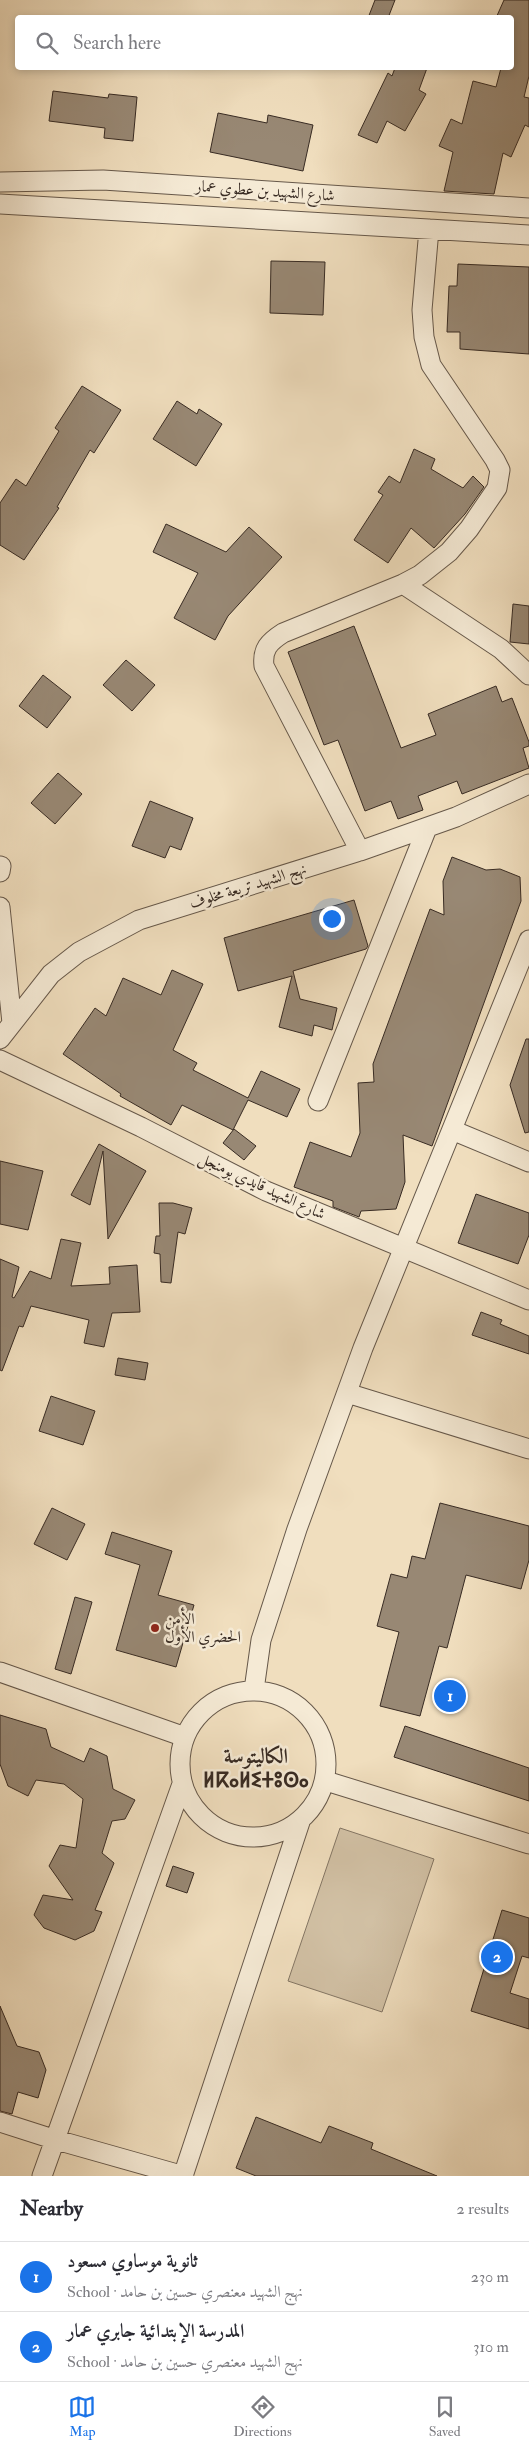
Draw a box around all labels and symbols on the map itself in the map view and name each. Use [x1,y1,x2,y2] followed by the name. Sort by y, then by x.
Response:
[192,176,335,209] street label: شارع الشهيد بن عطوي عمار
[187,859,310,917] street label: نهج الشهيد تريعة مخلوف
[319,906,345,932] your location
[194,1148,329,1227] street label: شارع الشهيد قايدي بومنجل
[165,1607,241,1649] place label: الأمن الحضري الأول
[149,1622,161,1634] marker: الأمن الحضري الأول
[434,1677,466,1715] pin: 1
[203,1743,309,1794] district label: الكاليتوسة ⵍⴽⴰⵍⵉⵜⵓⵙⴰ
[481,1938,513,1976] pin: 2

